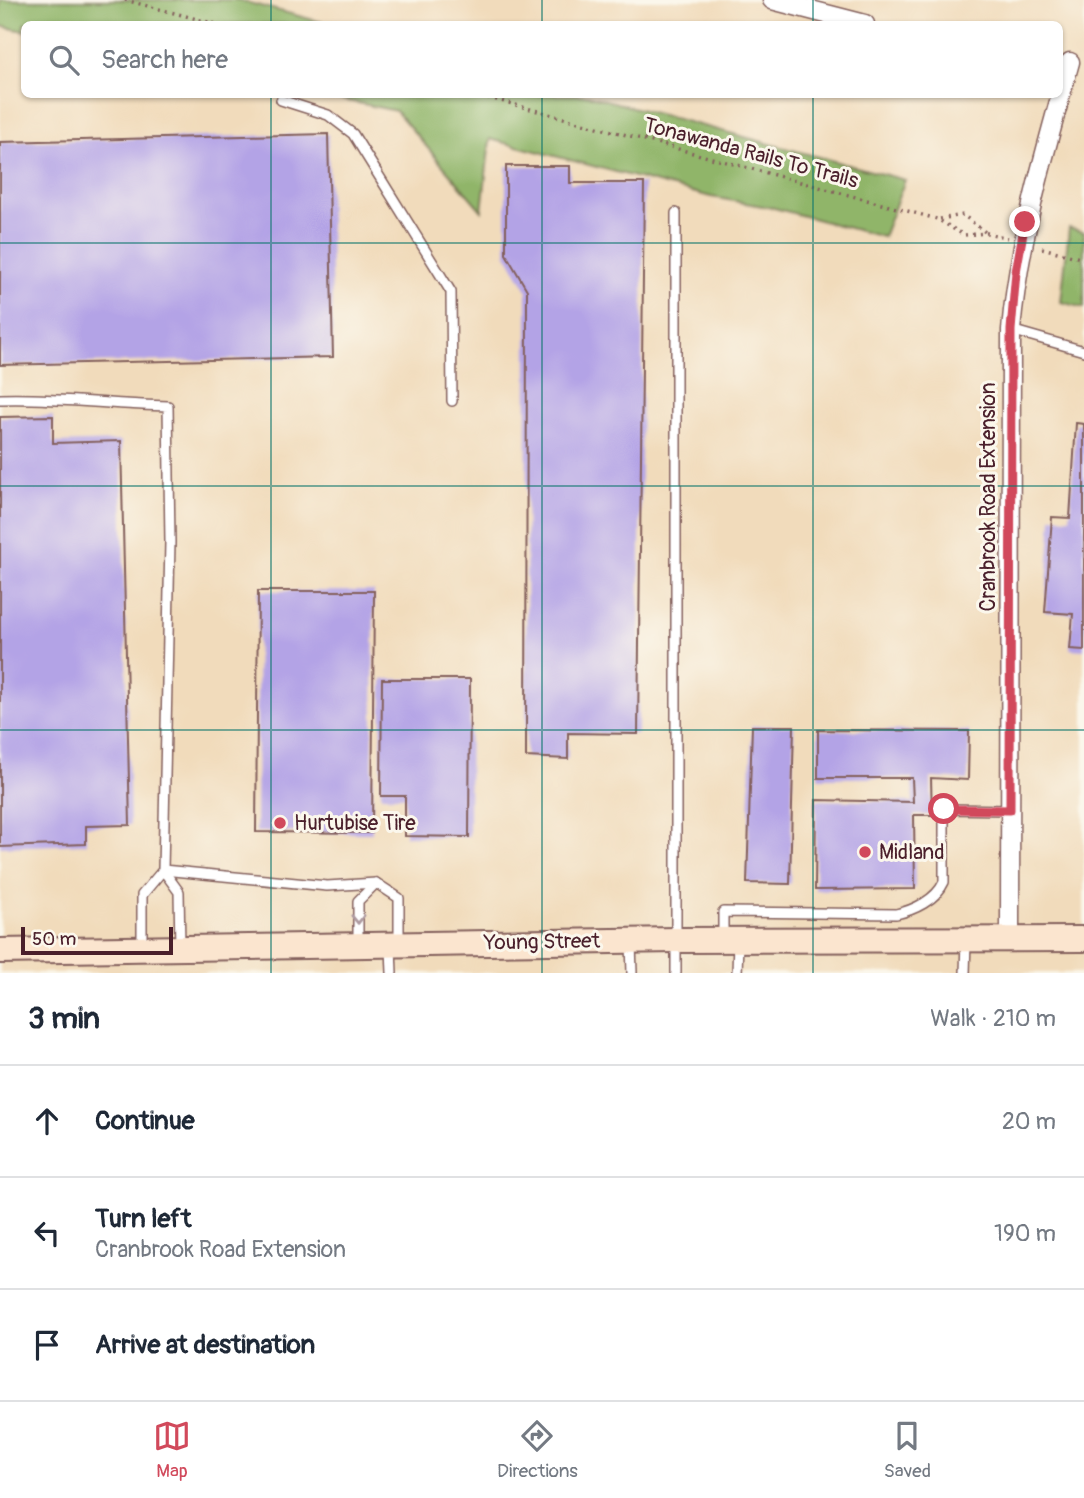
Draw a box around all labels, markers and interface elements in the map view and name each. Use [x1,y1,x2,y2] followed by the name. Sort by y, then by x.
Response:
[21,21,1063,98] search box
[45,41,83,79] icon: search
[101,44,228,76] text: Search here
[641,111,862,195] street label: Tonawanda Rails To Trails
[1009,206,1040,237] route end
[975,382,1002,612] street label: Cranbrook Road Extension
[928,793,959,824] route start
[294,810,416,837] place label: Hurtubise Tire
[272,815,288,831] marker: Hurtubise Tire
[879,839,944,866] place label: Midland
[857,844,873,860] marker: Midland
[350,914,366,925] one-way arrow
[21,924,173,956] scale bar
[32,927,76,951] text: 50 m
[483,927,601,957] street label: Young Street
[28,1000,100,1037] text: 3 min
[930,1004,1056,1033] text: Walk · 210 m
[28,1102,66,1140] icon: ahead
[95,1105,195,1137] text: Continue
[1002,1107,1056,1136] text: 20 m
[95,1203,191,1235] text: Turn left
[28,1214,66,1252] icon: left
[994,1219,1056,1248] text: 190 m
[95,1235,346,1264] text: Cranbrook Road Extension
[28,1326,66,1364] icon: arrive
[95,1329,315,1361] text: Arrive at destination
[153,1417,191,1483] tab: Map
[497,1417,578,1483] tab: Directions
[884,1417,931,1483] tab: Saved

